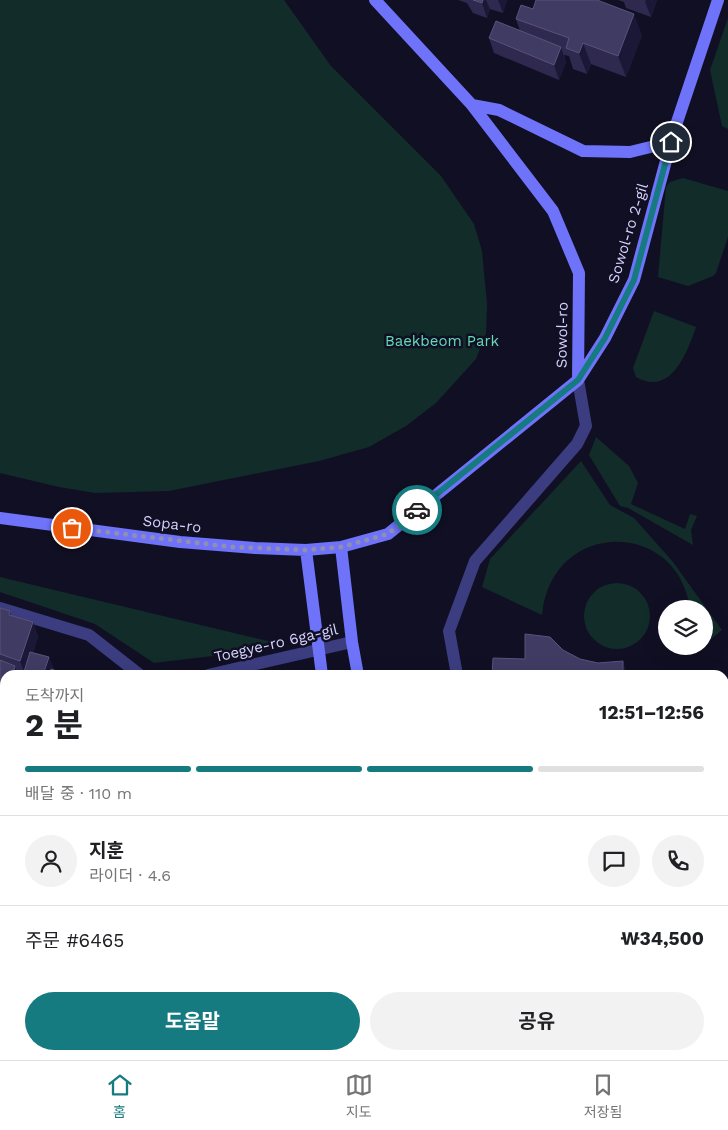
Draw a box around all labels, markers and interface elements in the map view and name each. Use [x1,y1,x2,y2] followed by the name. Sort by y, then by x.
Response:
[650,121,692,163] pin
[657,128,685,156] icon: home
[604,180,652,285] street label: Sowol-ro 2-gil
[552,302,572,368] street label: Sowol-ro
[385,332,500,350] park label: Baekbeom Park
[392,485,442,535] courier
[403,496,431,524] icon: car
[51,507,93,549] pin
[142,511,202,537] street label: Sopa-ro
[58,514,86,542] icon: bag
[658,600,713,655] map controls
[658,600,713,655] button: layers
[212,620,340,666] street label: Toegye-ro 6ga-gil
[25,686,84,705] text: 도착까지
[599,701,704,724] text: 12:51–12:56
[25,706,83,744] text: 2 분
[25,784,132,803] text: 배달 중 · 110 m
[25,835,77,887] button: person
[588,835,640,887] button: chat
[652,835,704,887] button: phone
[89,839,124,862] text: 지훈
[89,866,171,885] text: 라이더 · 4.6
[621,927,704,950] text: ₩34,500
[25,929,124,952] text: 주문 #6465
[25,992,360,1050] button: 도움말
[370,992,704,1050] button: 공유
[106,1071,134,1121] tab: 홈
[345,1071,373,1121] tab: 지도
[584,1071,622,1121] tab: 저장됨

